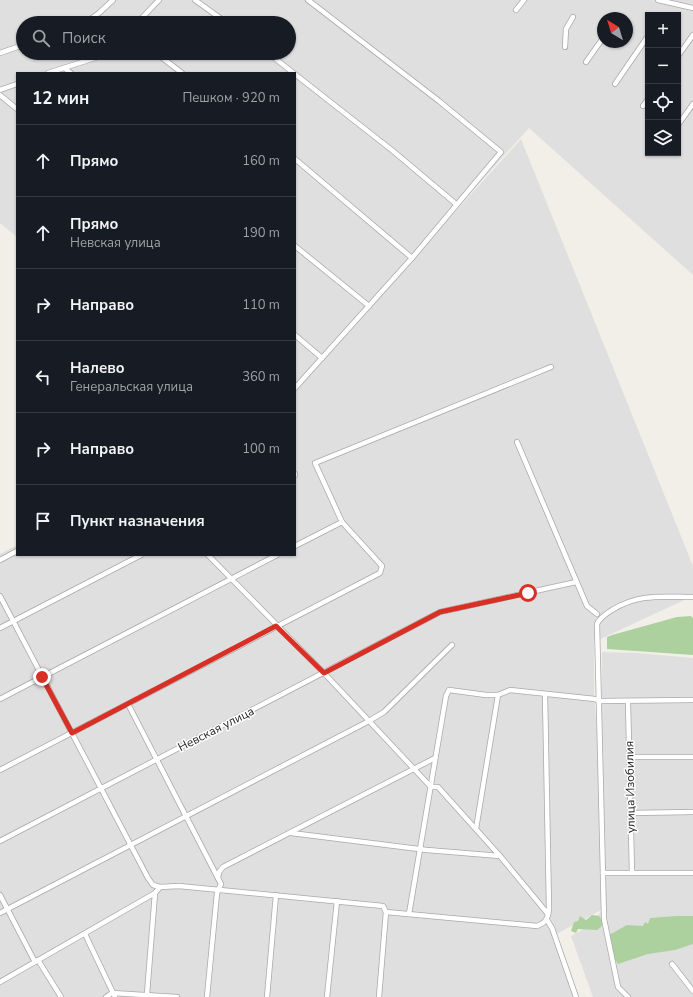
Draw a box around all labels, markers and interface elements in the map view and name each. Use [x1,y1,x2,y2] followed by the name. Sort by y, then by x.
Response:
[597,12,633,48] north arrow
[645,12,681,156] map controls
[645,12,681,48] button: +
[16,16,296,60] search box
[30,27,52,49] icon: search
[62,28,106,48] text: Поиск
[645,48,681,84] button: −
[645,84,681,120] button: locate
[32,87,89,110] text: 12 мин
[182,89,280,107] text: Пешком · 920 m
[645,120,681,156] button: layers
[32,150,54,172] icon: ahead
[70,151,118,171] text: Прямо
[242,152,280,170] text: 160 m
[70,214,118,234] text: Прямо
[32,222,54,244] icon: ahead
[242,224,280,242] text: 190 m
[70,234,161,252] text: Невская улица
[32,294,54,316] icon: right
[70,295,134,315] text: Направо
[242,296,280,314] text: 110 m
[70,358,125,378] text: Налево
[32,366,54,388] icon: left
[242,368,280,386] text: 360 m
[70,378,193,396] text: Генеральская улица
[32,438,54,460] icon: right
[70,439,134,459] text: Направо
[242,440,280,458] text: 100 m
[32,510,54,532] icon: arrive
[70,511,205,531] text: Пункт назначения
[519,584,537,602] route start
[33,668,51,686] route end
[175,703,257,755] street label: Невская улица
[621,741,639,833] street label: улица Изобилия

